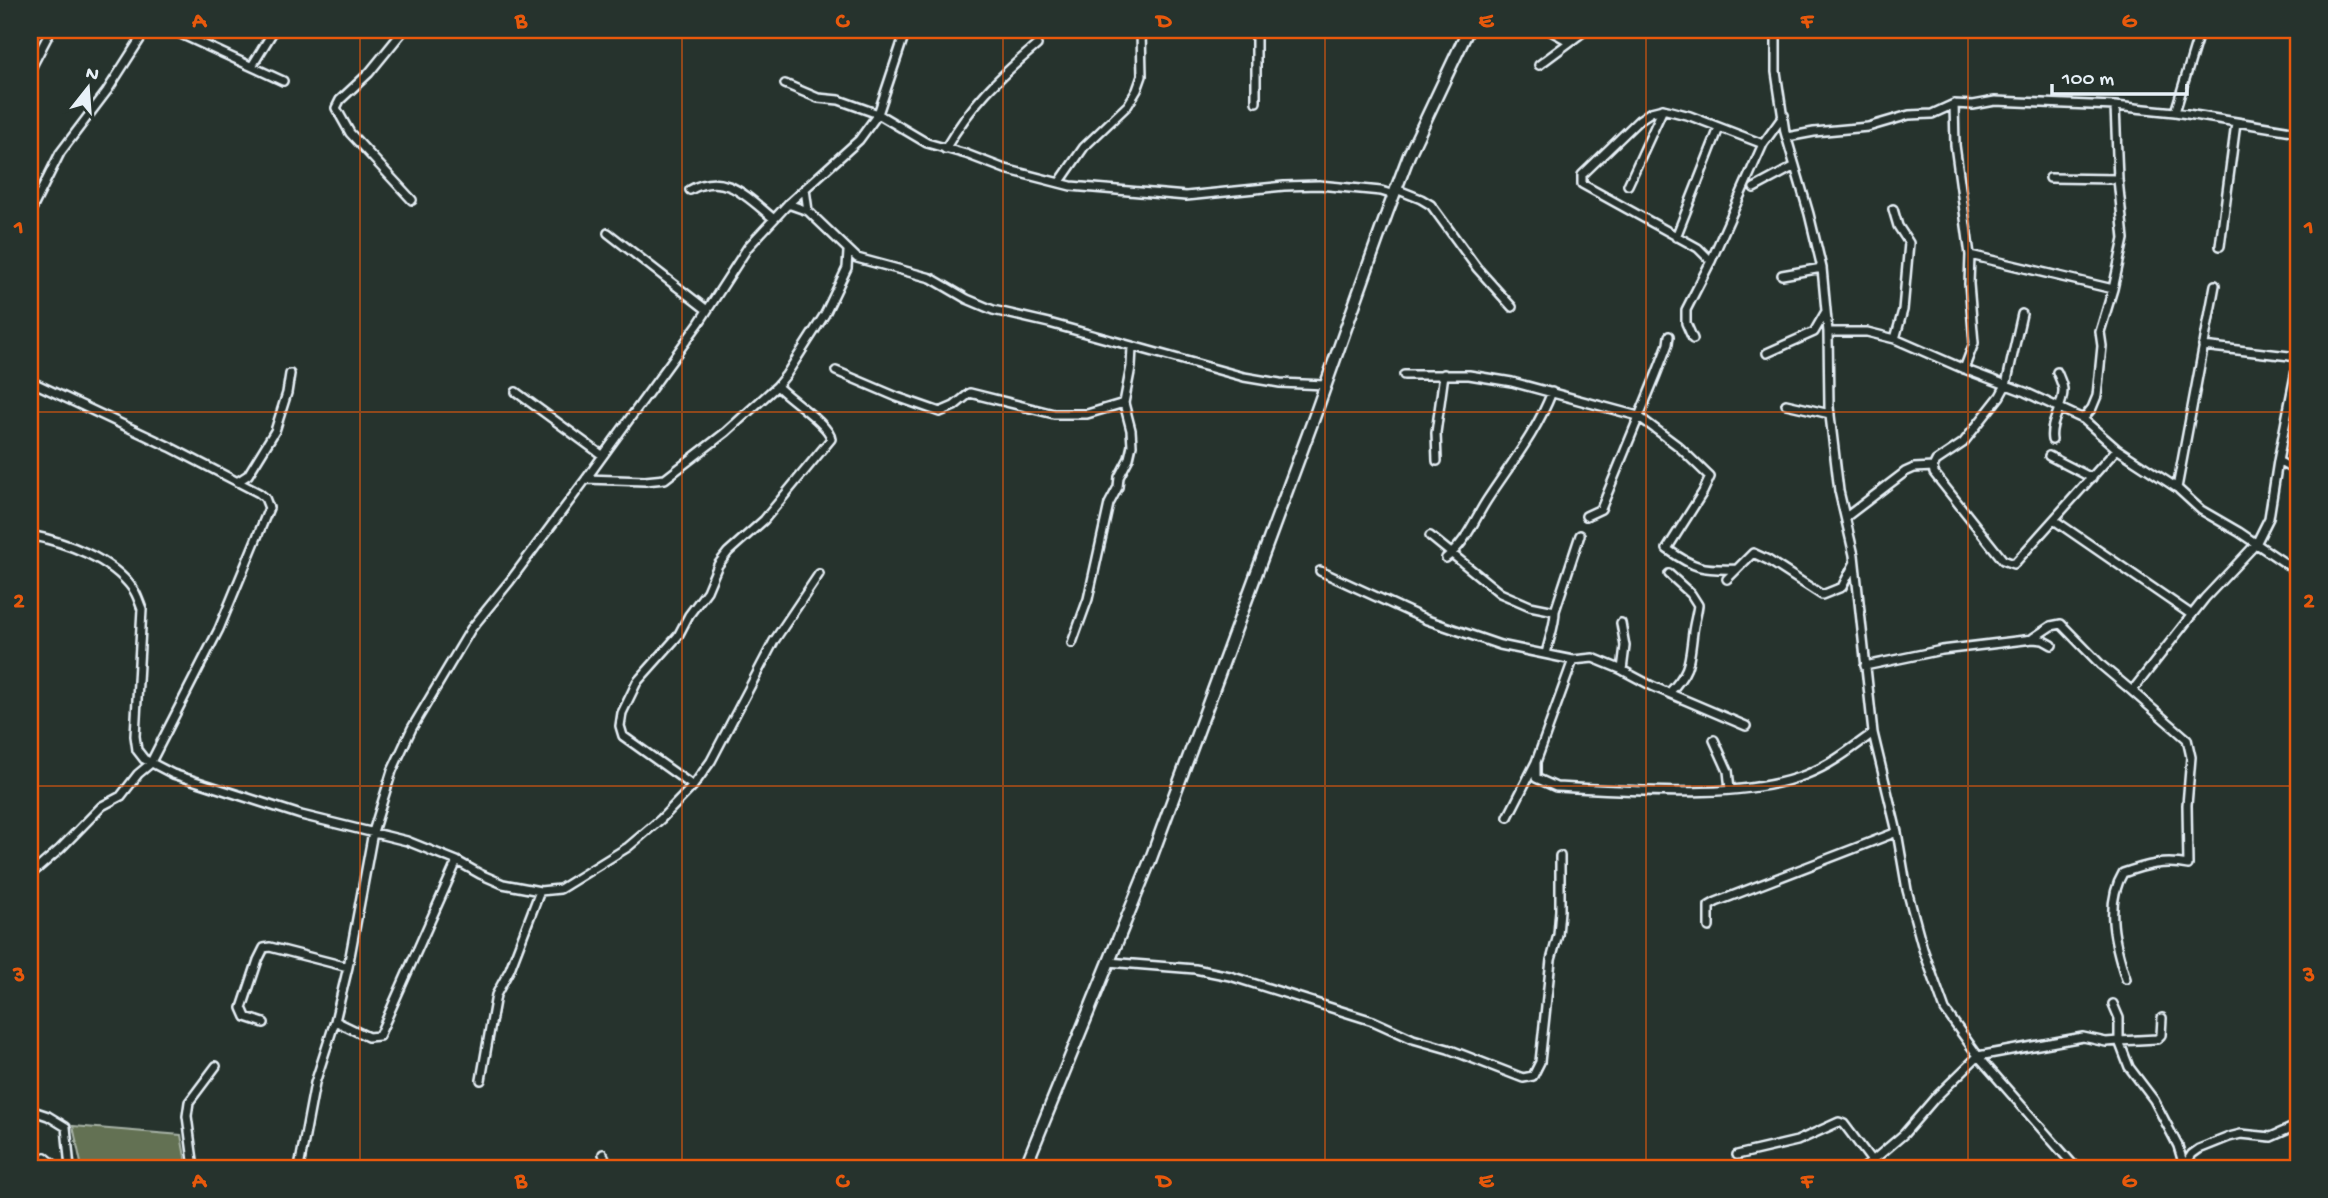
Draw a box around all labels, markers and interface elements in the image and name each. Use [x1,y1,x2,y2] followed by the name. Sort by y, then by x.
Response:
[191,9,207,36] text: A
[514,9,528,36] text: B
[836,9,851,36] text: C
[1155,9,1173,36] text: D
[1479,9,1495,36] text: E
[1800,9,1815,36] text: F
[2122,9,2138,36] text: G
[52,52,122,122] north arrow
[2052,52,2186,96] scale bar
[83,62,101,88] text: N
[2061,68,2114,93] text: 100 m
[13,215,24,242] text: 1
[2303,215,2314,242] text: 1
[13,589,25,616] text: 2
[2303,589,2315,616] text: 2
[12,963,25,990] text: 3
[2302,963,2315,990] text: 3
[191,1169,207,1196] text: A
[514,1169,528,1196] text: B
[836,1169,851,1196] text: C
[1155,1169,1173,1196] text: D
[1479,1169,1495,1196] text: E
[1800,1169,1815,1196] text: F
[2122,1169,2138,1196] text: G

